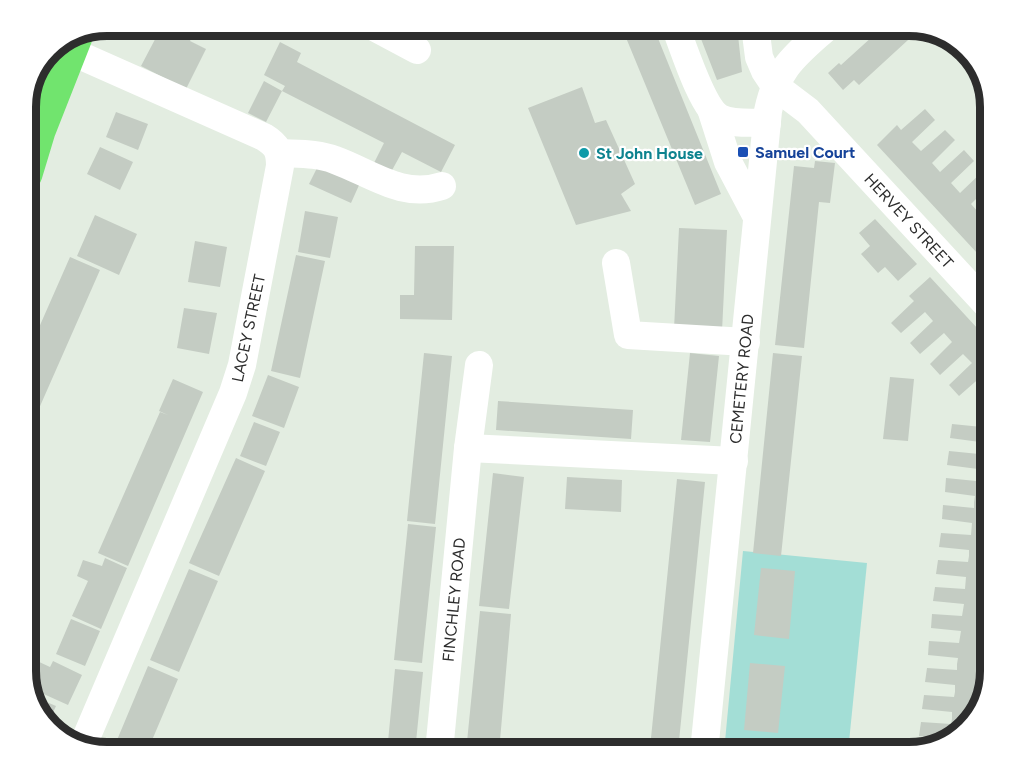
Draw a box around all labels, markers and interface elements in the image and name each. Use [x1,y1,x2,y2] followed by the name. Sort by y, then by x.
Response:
[755,143,855,162] place label: Samuel Court
[596,144,703,163] place label: St John House
[736,145,750,159] marker: Samuel Court
[577,146,591,160] marker: St John House
[860,169,957,272] street label: HERVEY STREET
[228,272,269,384] street label: LACEY STREET
[726,313,758,445] street label: CEMETERY ROAD
[439,537,469,663] street label: FINCHLEY ROAD

